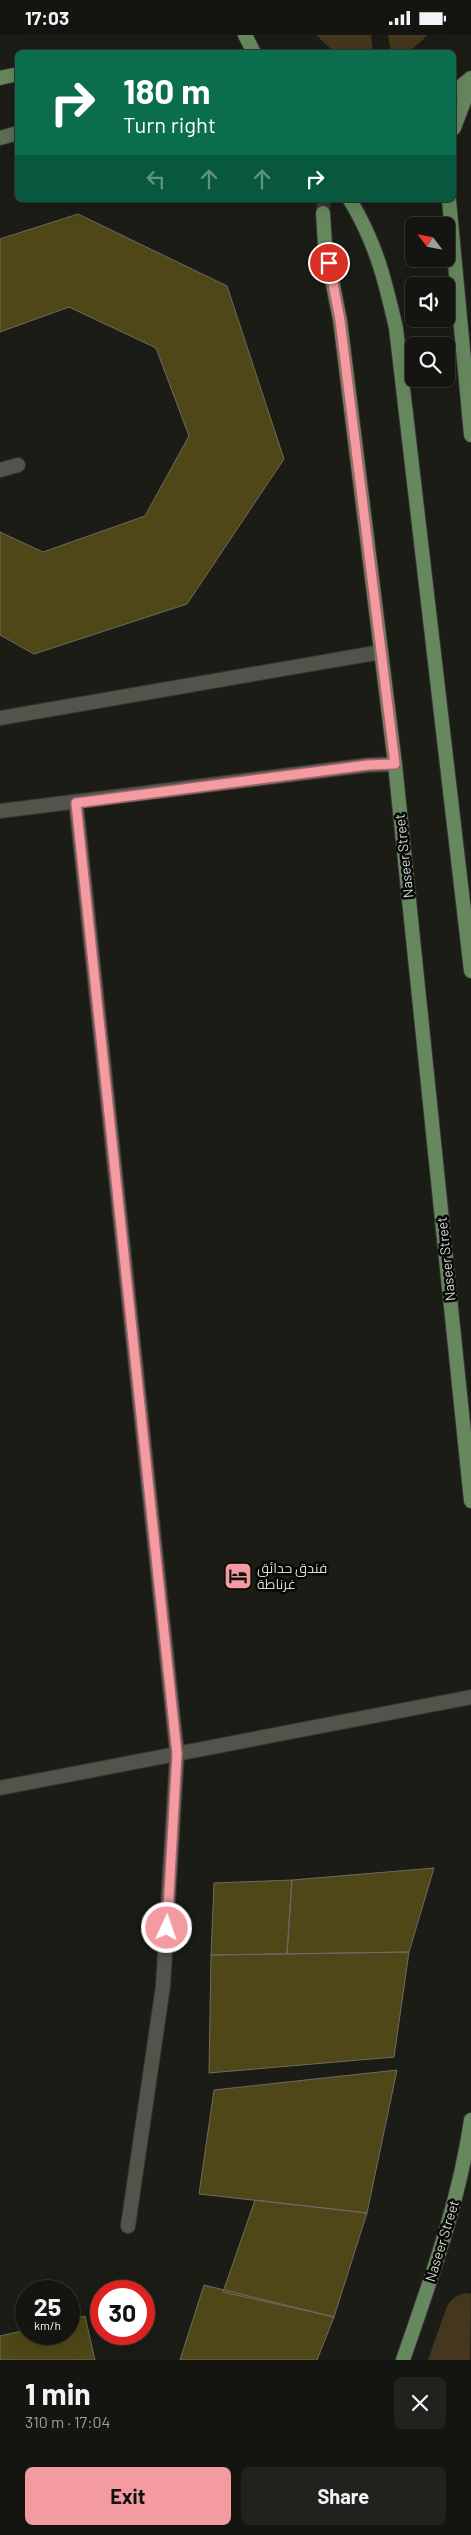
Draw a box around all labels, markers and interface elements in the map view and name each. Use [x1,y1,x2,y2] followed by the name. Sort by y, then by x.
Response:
[25,6,69,29] text: 17:03
[123,69,211,111] text: 180 m
[40,70,105,135] icon: right
[123,111,216,137] text: Turn right
[142,165,170,193] icon: left
[195,165,223,193] icon: ahead
[248,165,276,193] icon: ahead
[301,165,329,193] icon: right
[405,217,455,267] north arrow
[405,217,455,387] map controls
[308,242,350,284] pin
[315,249,343,277] icon: arrive
[405,277,455,327] button: sound
[405,337,455,387] button: search
[391,813,416,899] street label: Naseer Street
[433,1216,458,1302] street label: Naseer Street
[257,1559,327,1592] place label: فندق حدائق غرناطة
[223,1561,253,1591] hotel icon: فندق حدائق غرناطة
[140,1901,192,1953] position arrow
[421,2198,462,2284] street label: Naseer Street
[90,2280,155,2345] speed limit sign: 30
[34,2291,61,2321] text: 25
[34,2318,61,2332] text: km/h
[25,2375,91,2411] text: 1 min
[394,2377,446,2429] button: close
[25,2412,110,2431] text: 310 m · 17:04
[25,2467,231,2525] button: Exit
[241,2467,446,2525] button: Share

